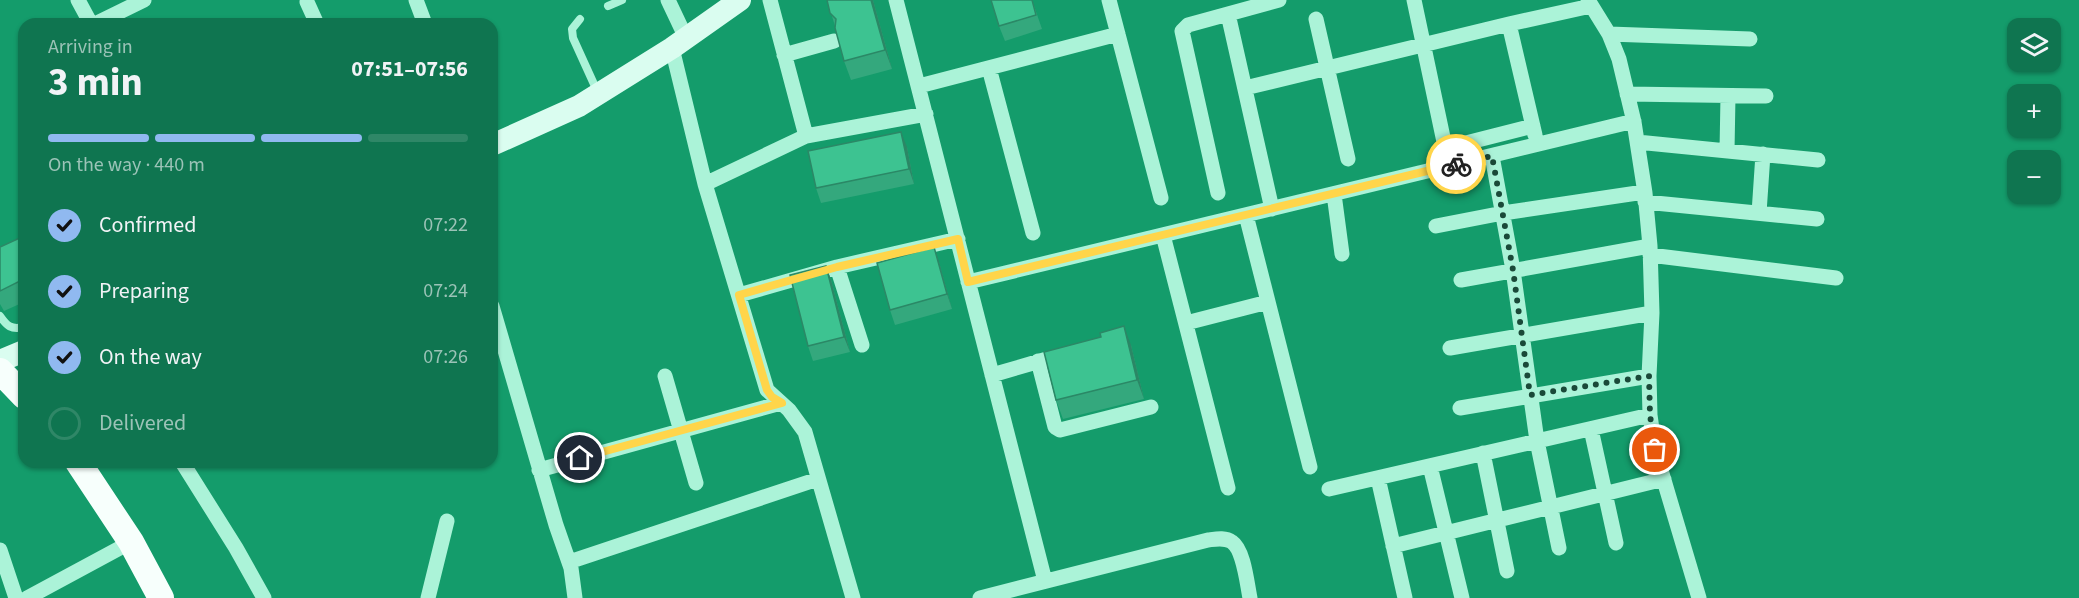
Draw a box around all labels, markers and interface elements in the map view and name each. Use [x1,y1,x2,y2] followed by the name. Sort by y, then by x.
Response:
[2007,18,2061,204] map controls
[2007,18,2061,72] button: layers
[48,33,133,61] text: Arriving in
[351,53,468,85] text: 07:51–07:56
[48,55,143,111] text: 3 min
[2007,84,2061,138] button: +
[1426,134,1486,194] courier
[1440,148,1473,181] icon: bike
[2007,150,2061,204] button: −
[48,151,205,179] text: On the way · 440 m
[48,209,81,242] icon: check
[99,209,196,241] text: Confirmed
[423,211,468,239] text: 07:22
[48,275,81,308] icon: check
[99,275,189,307] text: Preparing
[423,277,468,305] text: 07:24
[48,341,81,374] icon: check
[99,341,202,373] text: On the way
[423,343,468,371] text: 07:26
[99,407,186,439] text: Delivered
[1629,424,1680,475] pin
[554,432,605,483] pin
[1638,433,1671,466] icon: bag
[563,441,596,474] icon: home

